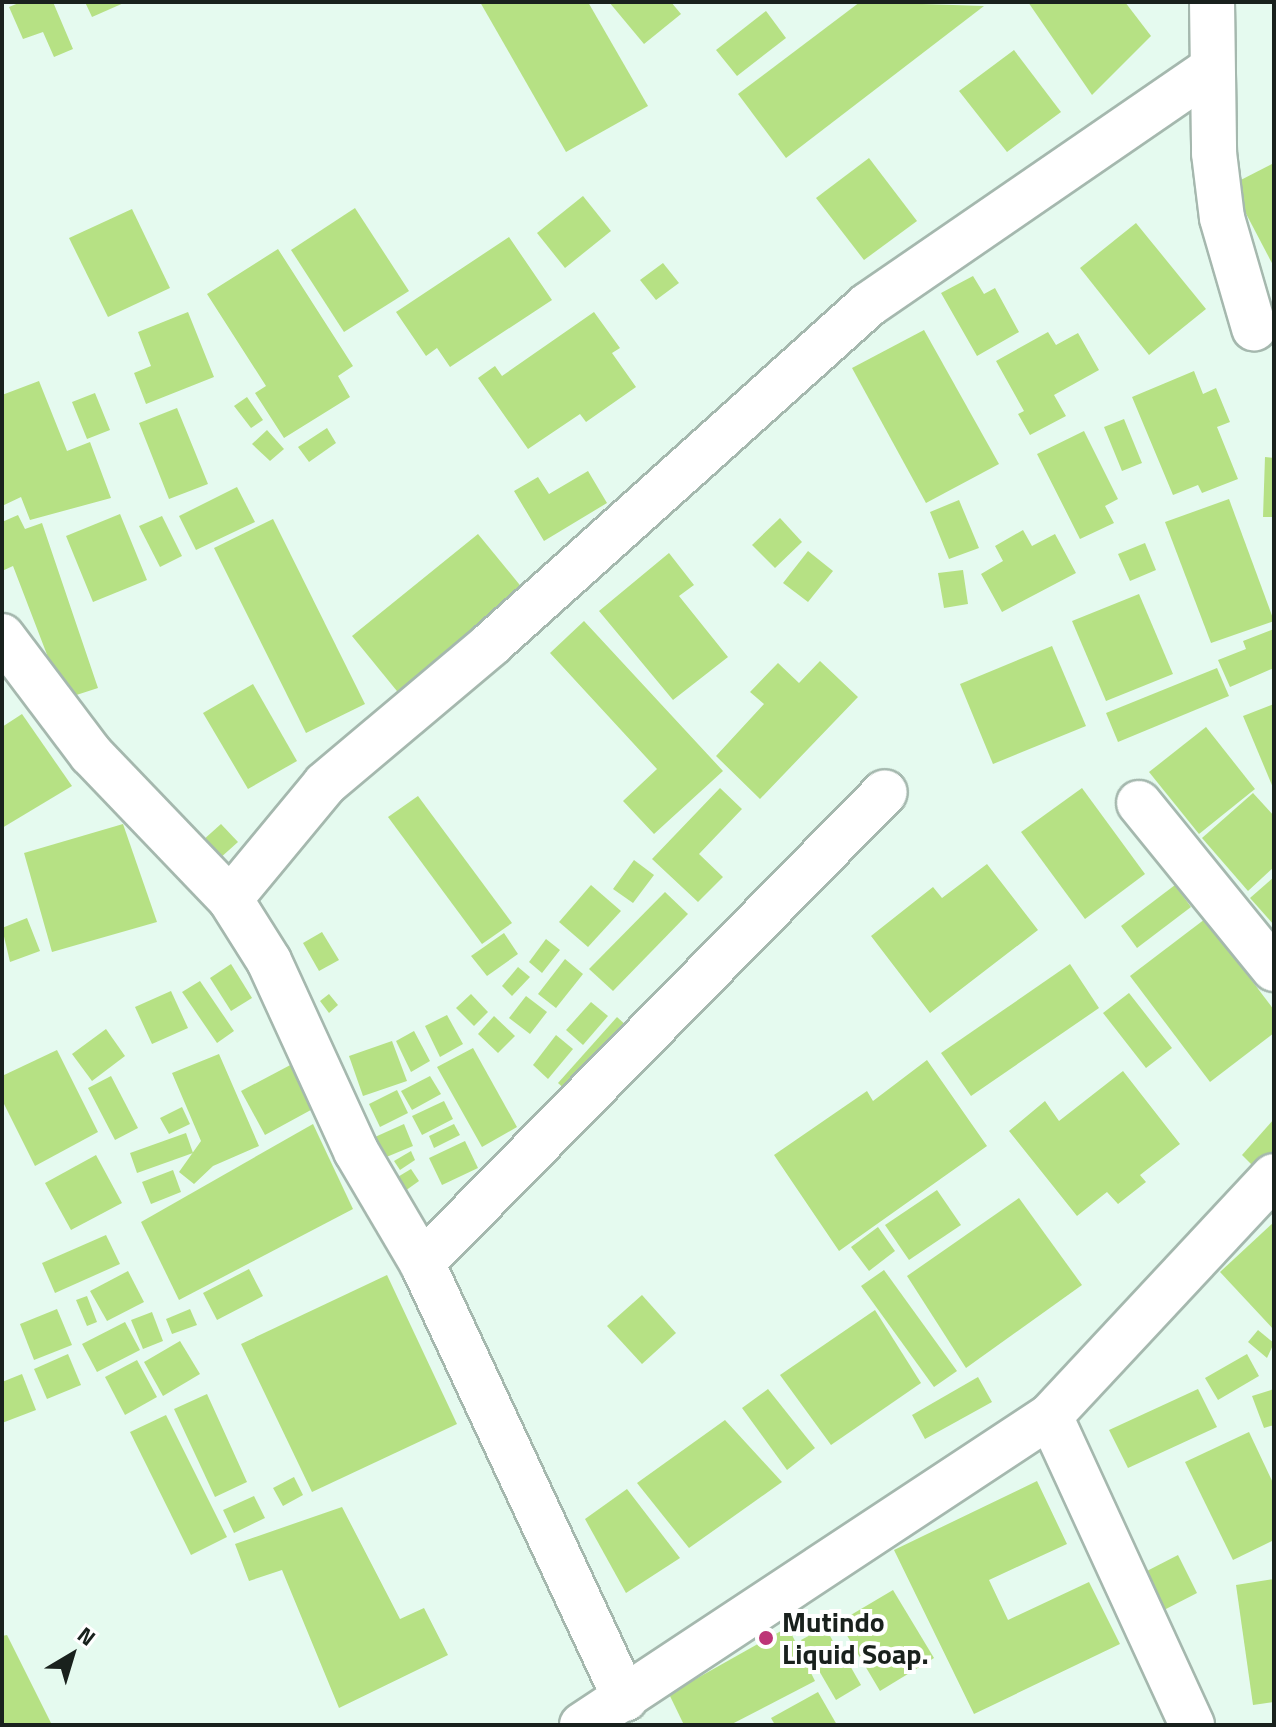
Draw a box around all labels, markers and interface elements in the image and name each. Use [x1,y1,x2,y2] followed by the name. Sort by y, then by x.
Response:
[782,1605,929,1671] place label: Mutindo Liquid Soap.
[32,1615,112,1695] north arrow
[70,1618,103,1654] text: N
[757,1629,775,1647] marker: Mutindo Liquid Soap.

